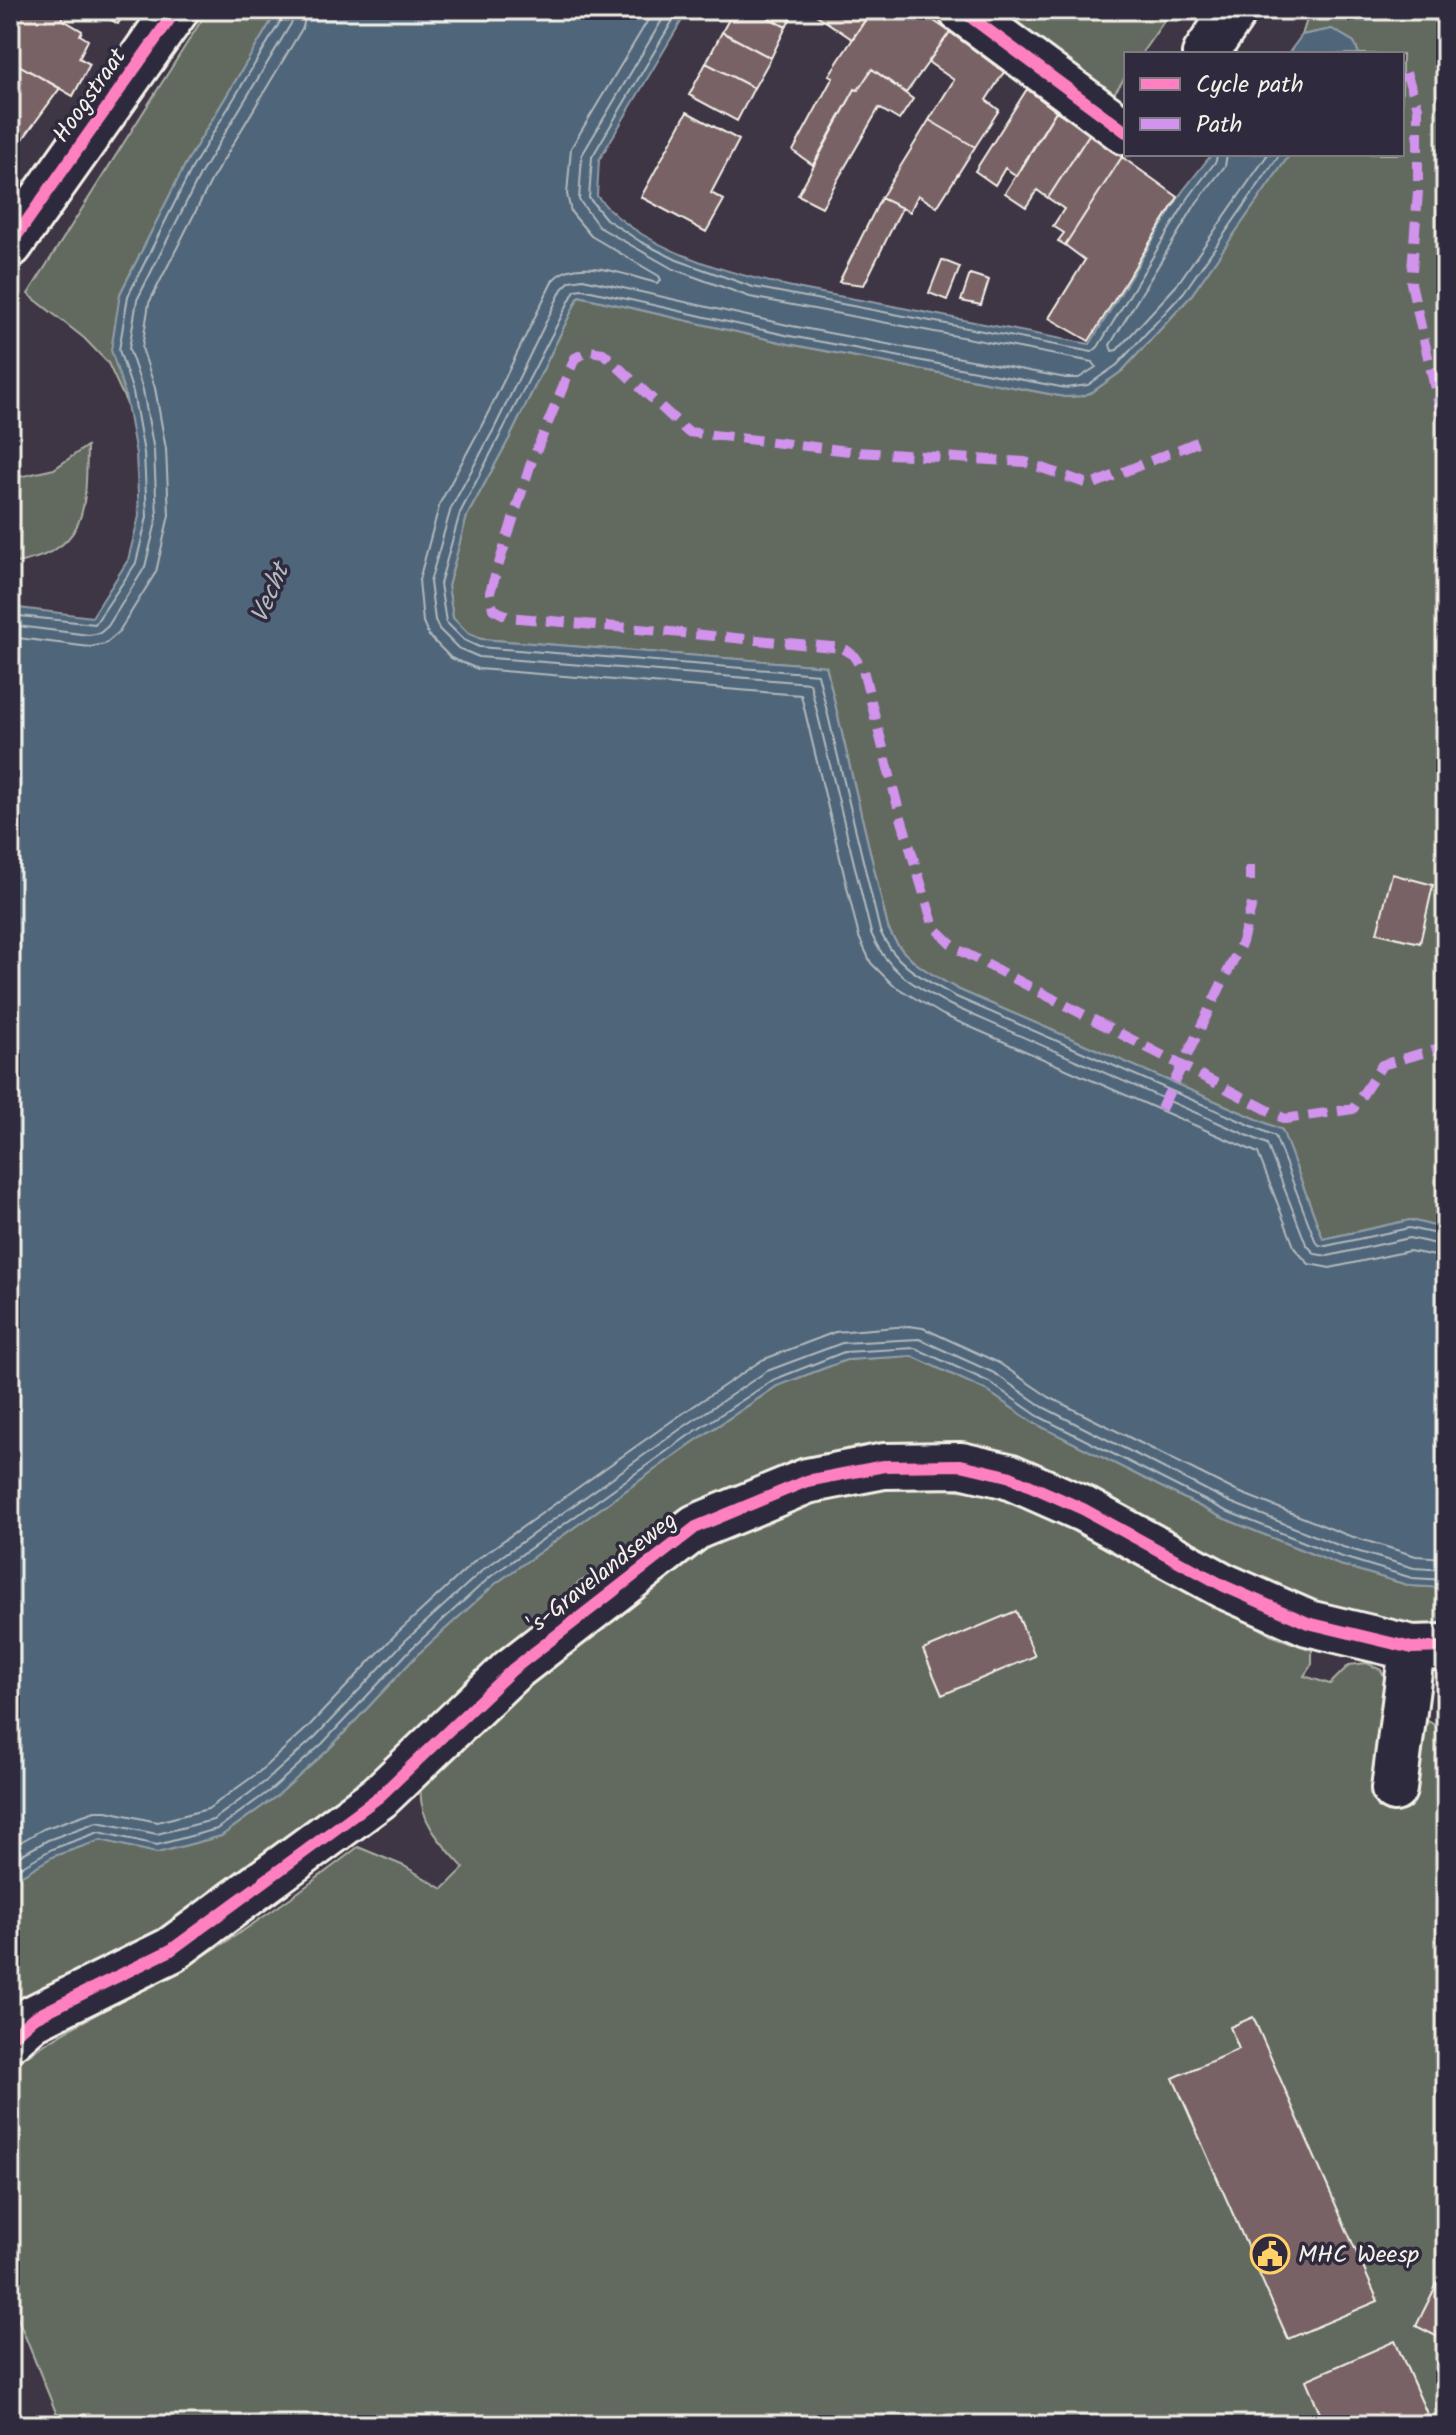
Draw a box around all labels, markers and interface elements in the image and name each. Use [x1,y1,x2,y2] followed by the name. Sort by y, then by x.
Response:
[43,40,138,151] street label: Hoogstraat
[1124,52,1404,156] legend
[1196,66,1304,105] text: Cycle path
[1196,106,1242,145] text: Path
[240,554,304,630] water label: Vecht
[520,1502,686,1644] street label: 's-Gravelandseweg
[1249,2233,1291,2275] public building icon: MHC Weesp
[1298,2236,1420,2275] place label: MHC Weesp

